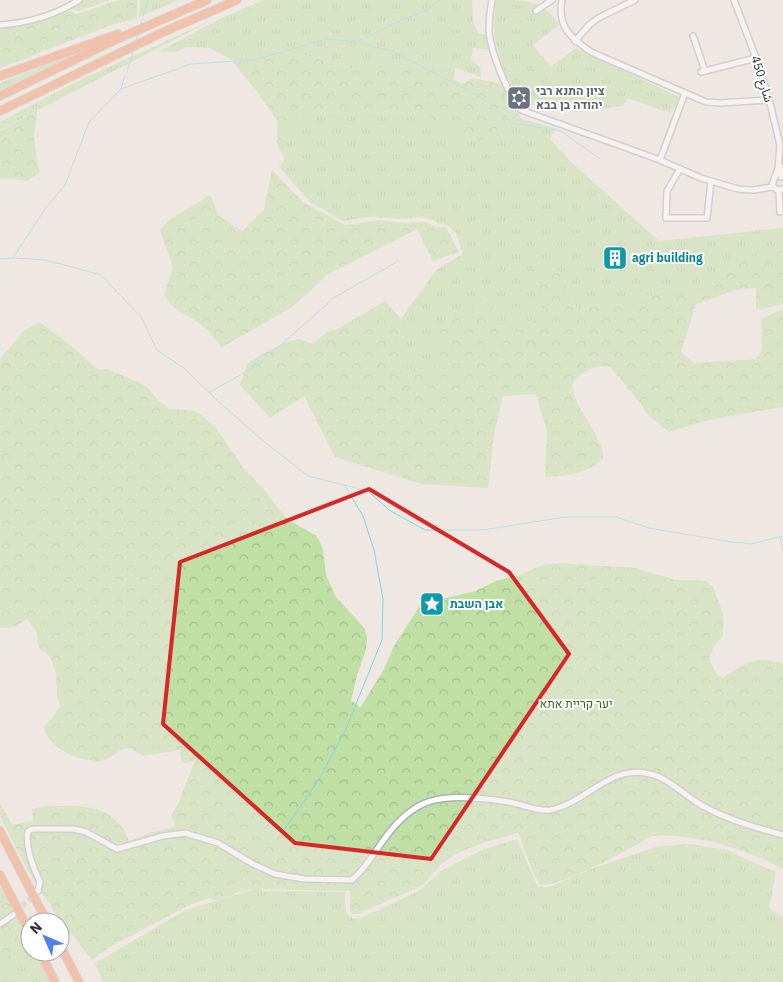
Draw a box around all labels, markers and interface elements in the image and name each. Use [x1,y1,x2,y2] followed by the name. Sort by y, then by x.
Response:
[746,54,777,105] street label: شارع 450
[536,83,605,112] place label: ציון התנא רבי יהודה בן בבא
[506,85,532,111] synagogue icon: ציון התנא רבי יהודה בן בבא
[602,245,628,271] building icon: agri building
[632,250,703,265] place label: agri building
[419,591,445,617] place icon: אבן השבת
[450,596,503,611] place label: אבן השבת
[539,696,613,711] park label: יער קריית אתא
[20,912,70,962] north arrow
[26,918,46,938] text: N

